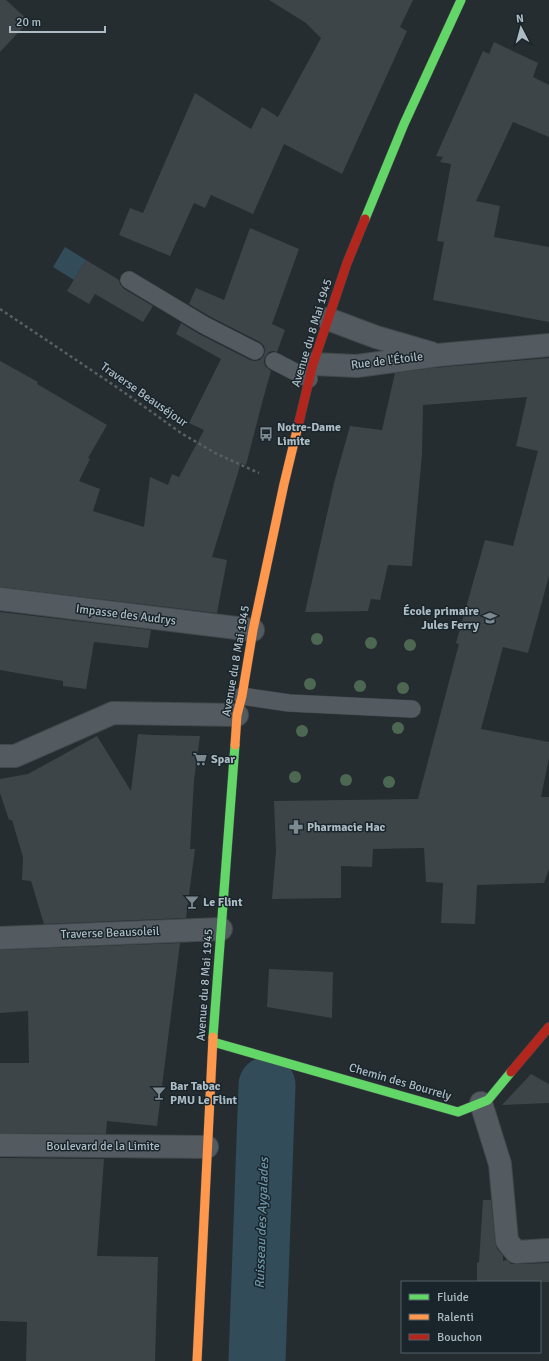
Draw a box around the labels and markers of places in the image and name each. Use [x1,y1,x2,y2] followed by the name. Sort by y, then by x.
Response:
[277,420,341,449] place label: Notre-Dame Limite
[258,426,274,442] bus stop icon: Notre-Dame Limite
[403,604,479,633] place label: École primaire Jules Ferry
[482,610,498,626] school or university icon: École primaire Jules Ferry
[192,751,208,767] supermarket icon: Spar
[211,752,235,767] place label: Spar
[288,819,304,835] pharmacy icon: Pharmacie Hac
[307,820,386,835] place label: Pharmacie Hac
[184,894,200,910] bar icon: Le Flint
[203,895,243,910] place label: Le Flint
[170,1079,238,1108] place label: Bar Tabac PMU Le Flint
[151,1085,167,1101] bar icon: Bar Tabac PMU Le Flint

